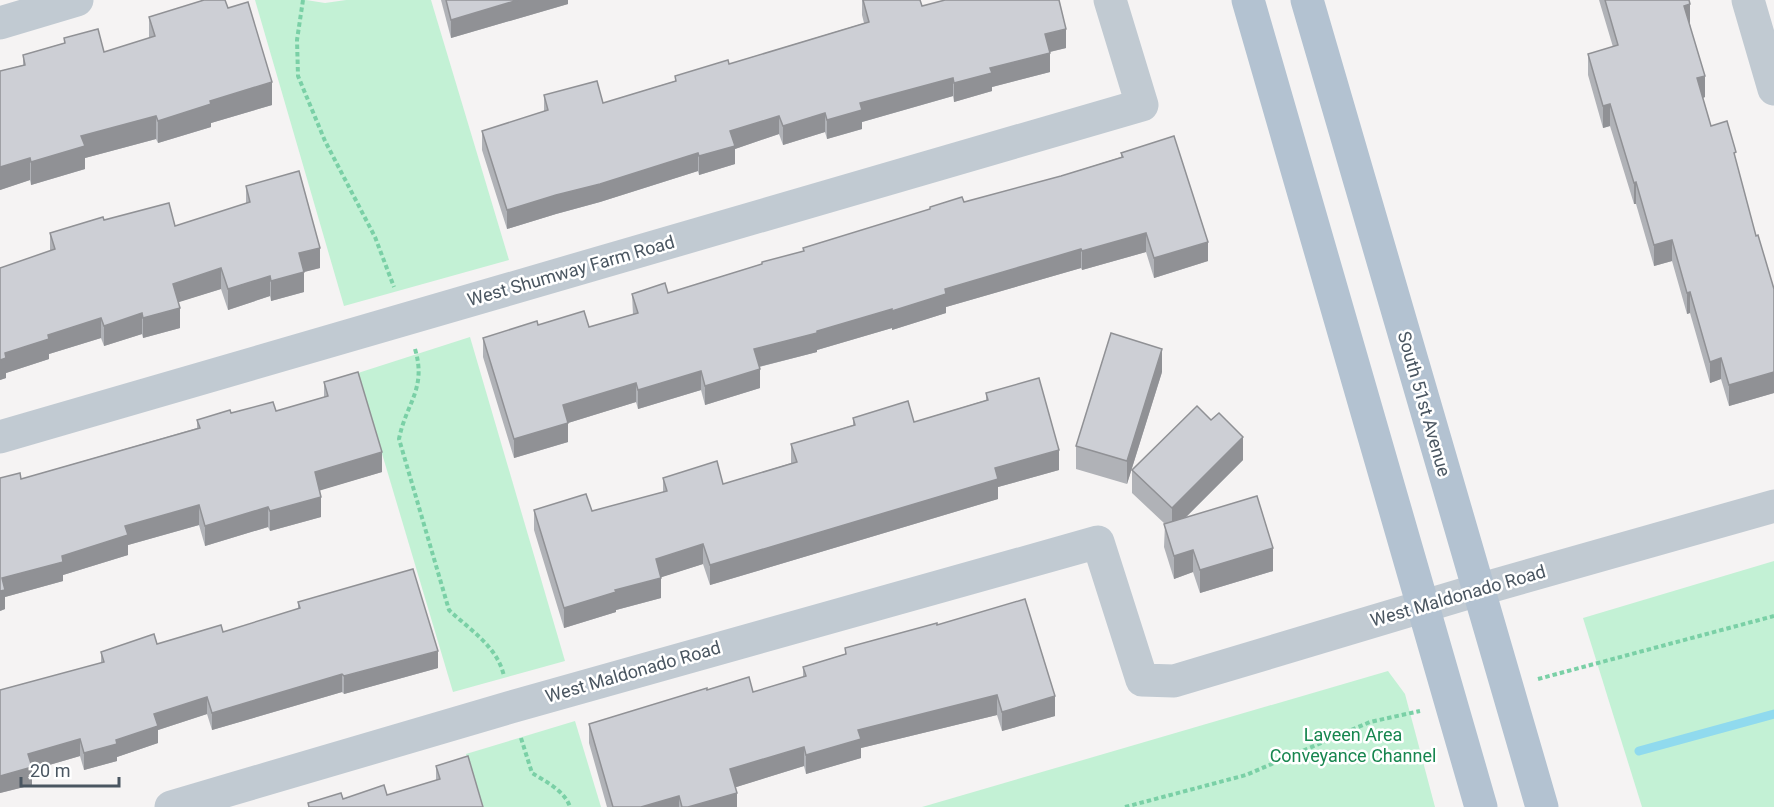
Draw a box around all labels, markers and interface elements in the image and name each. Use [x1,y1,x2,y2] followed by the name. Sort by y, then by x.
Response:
[465,231,677,310] street label: West Shumway Farm Road
[1394,329,1455,479] street label: South 51st Avenue
[1368,560,1548,631] street label: West Maldonado Road
[543,636,723,707] street label: West Maldonado Road
[1270,724,1436,766] park label: Laveen Area Conveyance Channel
[21,750,118,788] scale bar
[30,760,70,781] text: 20 m

